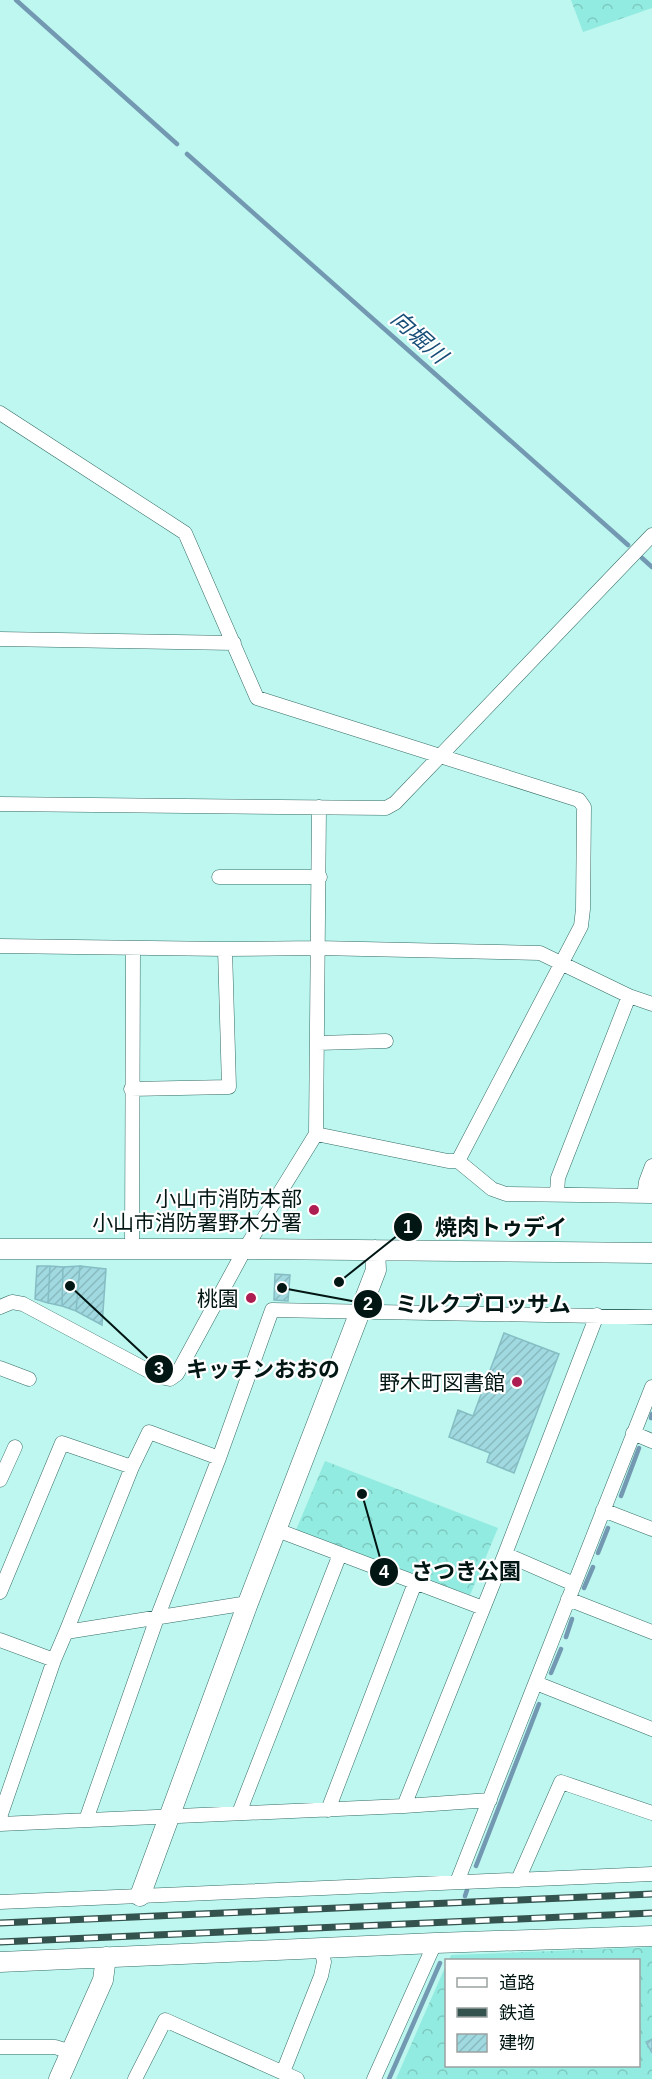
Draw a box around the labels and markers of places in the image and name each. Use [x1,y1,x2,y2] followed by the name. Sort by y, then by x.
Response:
[92,1187,302,1234] place label: 小山市消防本部 小山市消防署野木分署
[307,1203,321,1217] marker: 小山市消防本部 小山市消防署野木分署
[393,1207,579,1247] callout: 焼肉トゥデイ
[353,1284,583,1324] callout: ミルクブロッサム
[197,1287,239,1310] place label: 桃園
[244,1291,258,1305] marker: 桃園
[144,1349,352,1389] callout: キッチンおおの
[379,1371,505,1394] place label: 野木町図書館
[510,1375,524,1389] marker: 野木町図書館
[369,1552,533,1592] callout: さつき公園

